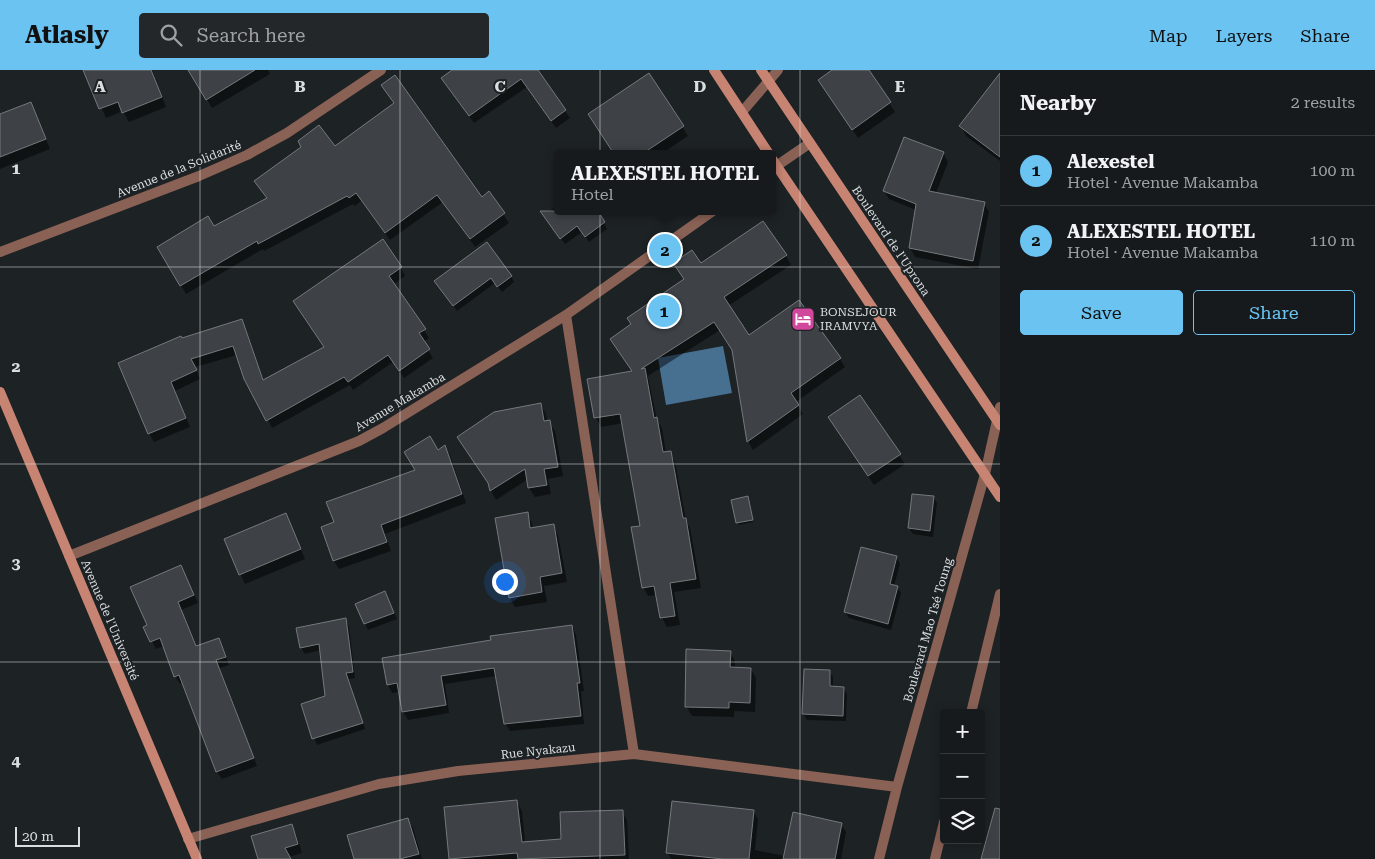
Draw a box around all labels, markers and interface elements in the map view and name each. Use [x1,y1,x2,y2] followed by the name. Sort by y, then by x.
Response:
[139,13,489,58] search box
[25,21,109,49] text: Atlasly
[157,21,185,49] icon: search
[197,24,306,47] text: Search here
[1149,25,1188,46] text: Map
[1216,25,1272,46] text: Layers
[1300,25,1350,46] text: Share
[94,77,106,96] text: A
[294,77,306,96] text: B
[494,77,506,96] text: C
[694,77,707,96] text: D
[895,77,905,96] text: E
[1020,91,1096,115] text: Nearby
[1291,93,1355,112] text: 2 results
[115,137,244,200] street label: Avenue de la Solidarité
[554,150,776,215] popup
[1067,150,1154,173] text: Alexestel
[12,159,21,178] text: 1
[1032,161,1040,180] text: 1
[1309,161,1355,180] text: 100 m
[571,162,759,185] text: ALEXESTEL HOTEL
[1067,173,1258,192] text: Hotel · Avenue Makamba
[849,183,933,299] street label: Boulevard de l'Uprona
[571,185,613,204] text: Hotel
[1067,220,1255,243] text: ALEXESTEL HOTEL
[649,231,681,269] pin: 2
[1032,231,1040,250] text: 2
[1309,231,1355,250] text: 110 m
[1067,243,1258,262] text: Hotel · Avenue Makamba
[1020,290,1183,335] button: Save
[1193,290,1355,335] button: Share
[648,292,680,330] pin: 1
[820,305,897,333] place label: BONSEJOUR IRAMVYA
[790,306,816,332] hotel icon: BONSEJOUR IRAMVYA
[12,357,21,376] text: 2
[352,369,448,434] street label: Avenue Makamba
[12,554,21,573] text: 3
[901,556,955,704] street label: Boulevard Mao Tsé Toung
[78,558,142,683] street label: Avenue de l'Université
[492,569,518,595] your location
[940,709,985,844] map controls
[940,709,985,754] button: +
[500,740,576,762] street label: Rue Nyakazu
[12,751,21,770] text: 4
[940,754,985,799] button: −
[940,799,985,844] button: layers
[15,824,80,847] scale bar
[22,828,54,844] text: 20 m

